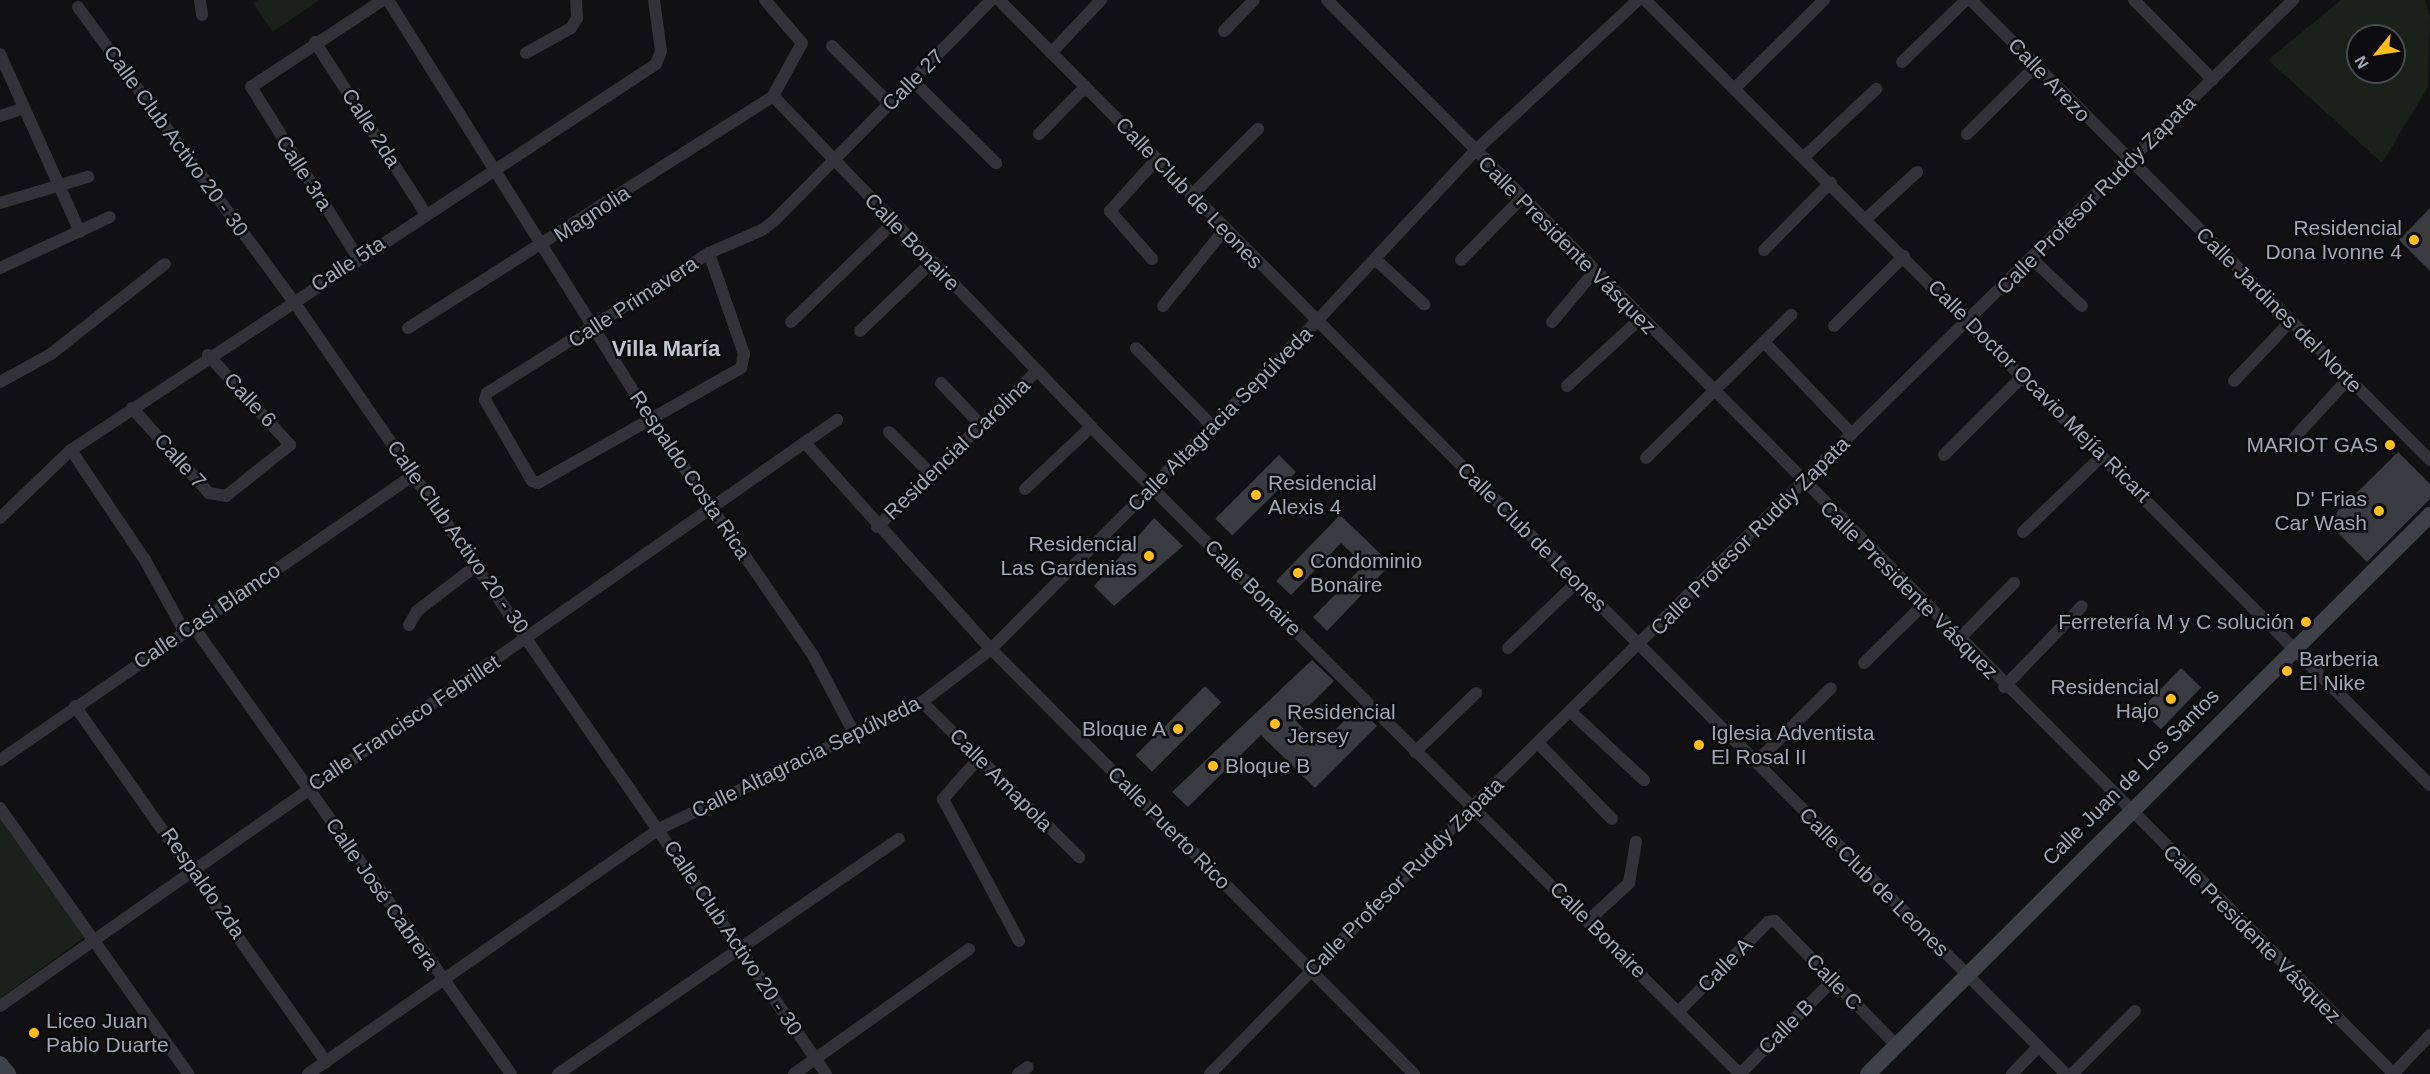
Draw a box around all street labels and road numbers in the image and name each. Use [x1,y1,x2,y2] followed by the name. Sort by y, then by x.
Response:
[2002,32,2096,128] street label: Calle Arezo
[98,40,254,242] street label: Calle Club Activo 20 - 30
[877,44,949,116] street label: Calle 27
[336,84,406,172] street label: Calle 2da
[1991,90,2201,300] street label: Calle Profesor Ruddy Zapata
[1110,112,1268,274] street label: Calle Club de Leones
[271,131,337,215] street label: Calle 3ra
[1473,151,1661,339] street label: Calle Presidente Vásquez
[549,180,635,248] street label: Magnolia
[859,188,965,296] street label: Calle Bonaire
[2191,222,2367,398] street label: Calle Jardines del Norte
[306,231,390,297] street label: Calle 5ta
[563,251,703,353] street label: Calle Primavera
[1922,274,2156,508] street label: Calle Doctor Ocavio Mejía Ricart
[1122,321,1318,517] street label: Calle Altagracia Sepúlveda
[218,368,282,432] street label: Calle 6
[879,373,1035,525] street label: Residencial Carolina
[624,386,756,564] street label: Respaldo Costa Rica
[149,428,211,494] street label: Calle 7
[1645,431,1855,641] street label: Calle Profesor Ruddy Zapata
[381,435,535,639] street label: Calle Club Activo 20 - 30
[1452,457,1612,617] street label: Calle Club de Leones
[1815,496,2003,684] street label: Calle Presidente Vásquez
[1200,535,1306,641] street label: Calle Bonaire
[129,558,285,674] street label: Calle Casi Blamco
[304,650,504,796] street label: Calle Francisco Febrillet
[2037,683,2225,871] street label: Calle Juan de Los Santos
[687,690,925,824] street label: Calle Altagracia Sepúlveda
[944,723,1058,837] street label: Calle Amapola
[1102,761,1236,895] street label: Calle Puerto Rico
[1299,772,1509,982] street label: Calle Profesor Ruddy Zapata
[1794,802,1954,962] street label: Calle Club de Leones
[320,813,444,975] street label: Calle José Cabrera
[156,823,250,943] street label: Respaldo 2da
[658,835,808,1041] street label: Calle Club Activo 20 - 30
[2158,840,2346,1028] street label: Calle Presidente Vásquez
[1545,877,1651,983] street label: Calle Bonaire
[1692,932,1758,998] street label: Calle A
[1801,948,1867,1016] street label: Calle C
[1753,994,1819,1060] street label: Calle B

